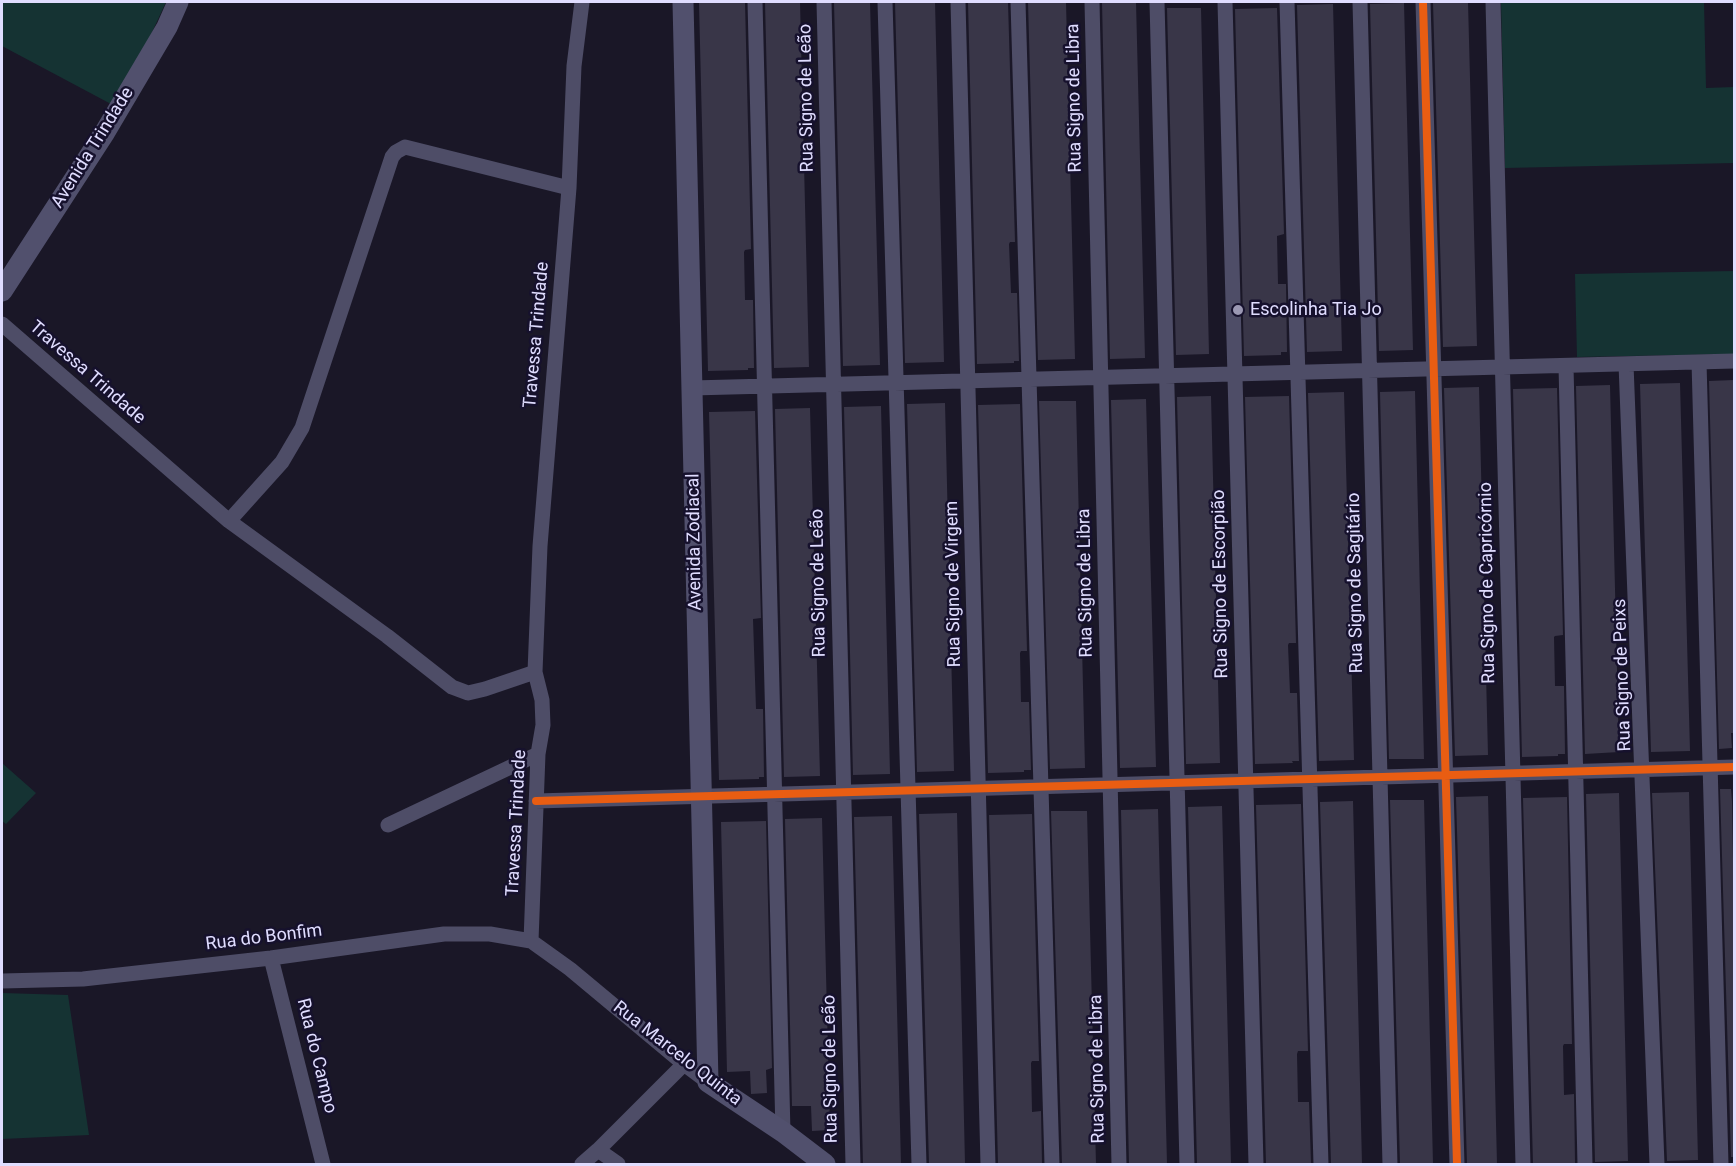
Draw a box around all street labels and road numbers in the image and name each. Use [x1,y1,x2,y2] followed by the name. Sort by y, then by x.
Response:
[1063,23,1087,173] street label: Rua Signo de Libra
[795,24,819,172] street label: Rua Signo de Leão
[47,84,139,212] street label: Avenida Trindade
[520,261,554,409] street label: Travessa Trindade
[25,317,149,429] street label: Travessa Trindade
[683,473,707,611] street label: Avenida Zodiacal
[1475,482,1501,684] street label: Rua Signo de Capricórnio
[1209,489,1233,679] street label: Rua Signo de Escorpião
[1344,492,1368,674] street label: Rua Signo de Sagitário
[942,501,966,667] street label: Rua Signo de Virgem
[1074,508,1098,658] street label: Rua Signo de Libra
[807,509,831,657] street label: Rua Signo de Leão
[1610,598,1636,752] street label: Rua Signo de Peixs
[502,749,532,897] street label: Travessa Trindade
[204,920,324,956] street label: Rua do Bonfim
[1086,994,1110,1144] street label: Rua Signo de Libra
[819,995,843,1143] street label: Rua Signo de Leão
[291,996,341,1116] street label: Rua do Campo
[608,997,746,1111] street label: Rua Marcelo Quinta

